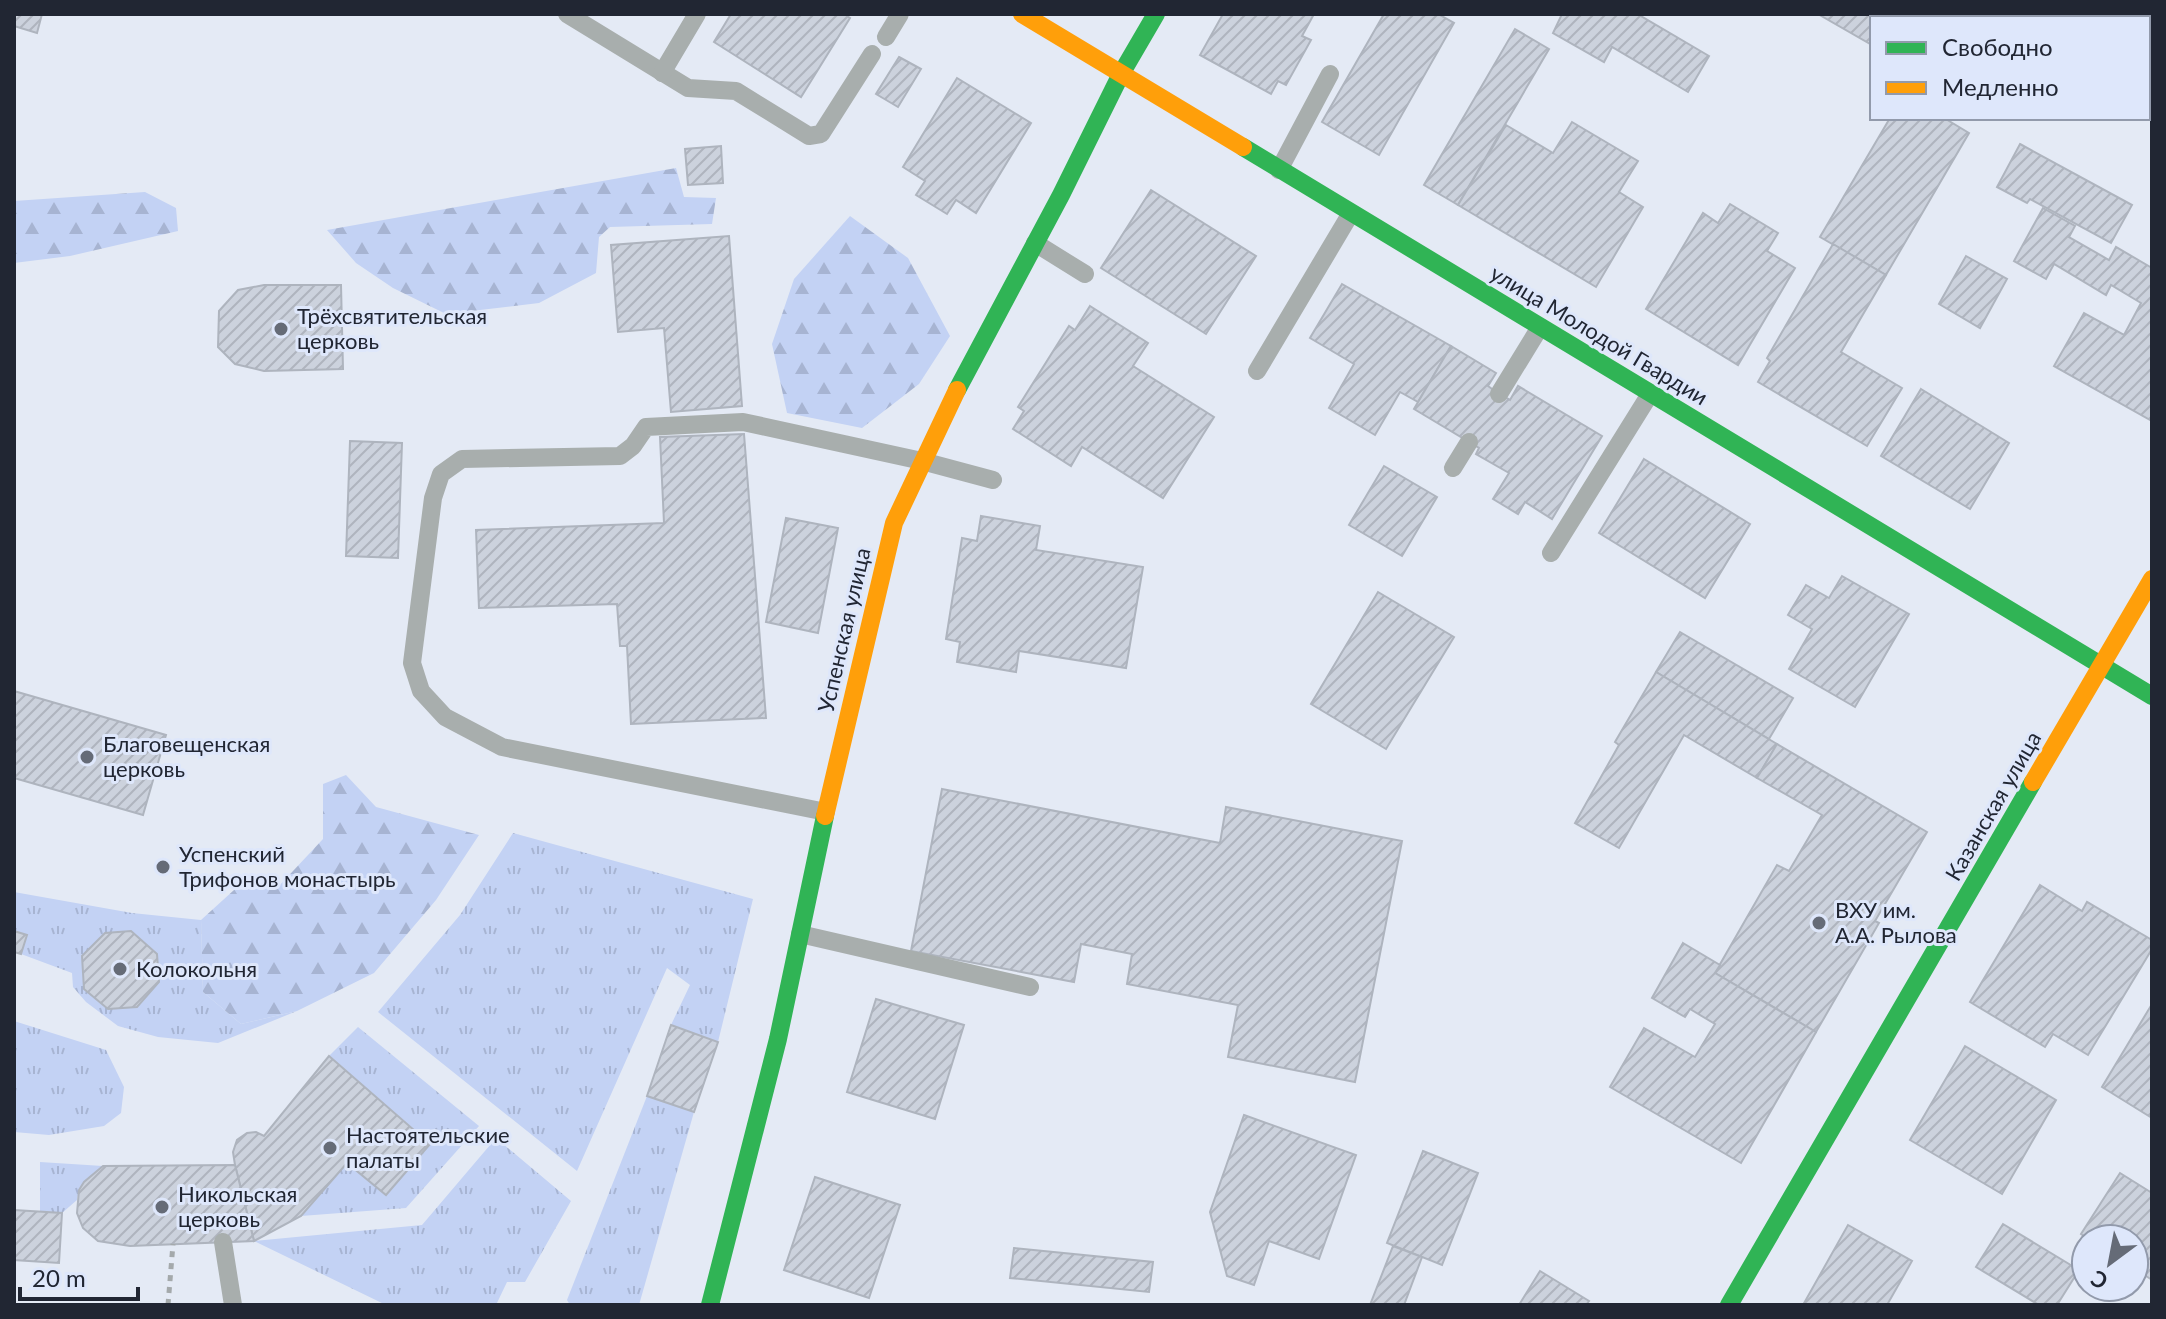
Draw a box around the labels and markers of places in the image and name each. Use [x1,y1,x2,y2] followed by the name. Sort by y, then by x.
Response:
[297,302,487,354] place label: Трёхсвятительская церковь
[272,320,290,338] marker: Трёхсвятительская церковь
[103,730,270,782] place label: Благовещенская церковь
[78,748,96,766] marker: Благовещенская церковь
[179,840,396,892] place label: Успенский Трифонов монастырь
[154,858,172,876] marker: Успенский Трифонов монастырь
[1835,896,1957,948] place label: ВХУ им. А.А. Рылова
[1810,914,1828,932] marker: ВХУ им. А.А. Рылова
[136,955,257,982] place label: Колокольня
[111,960,129,978] marker: Колокольня
[346,1121,510,1173] place label: Настоятельские палаты
[321,1139,339,1157] marker: Настоятельские палаты
[178,1180,297,1232] place label: Никольская церковь
[153,1198,171,1216] marker: Никольская церковь

